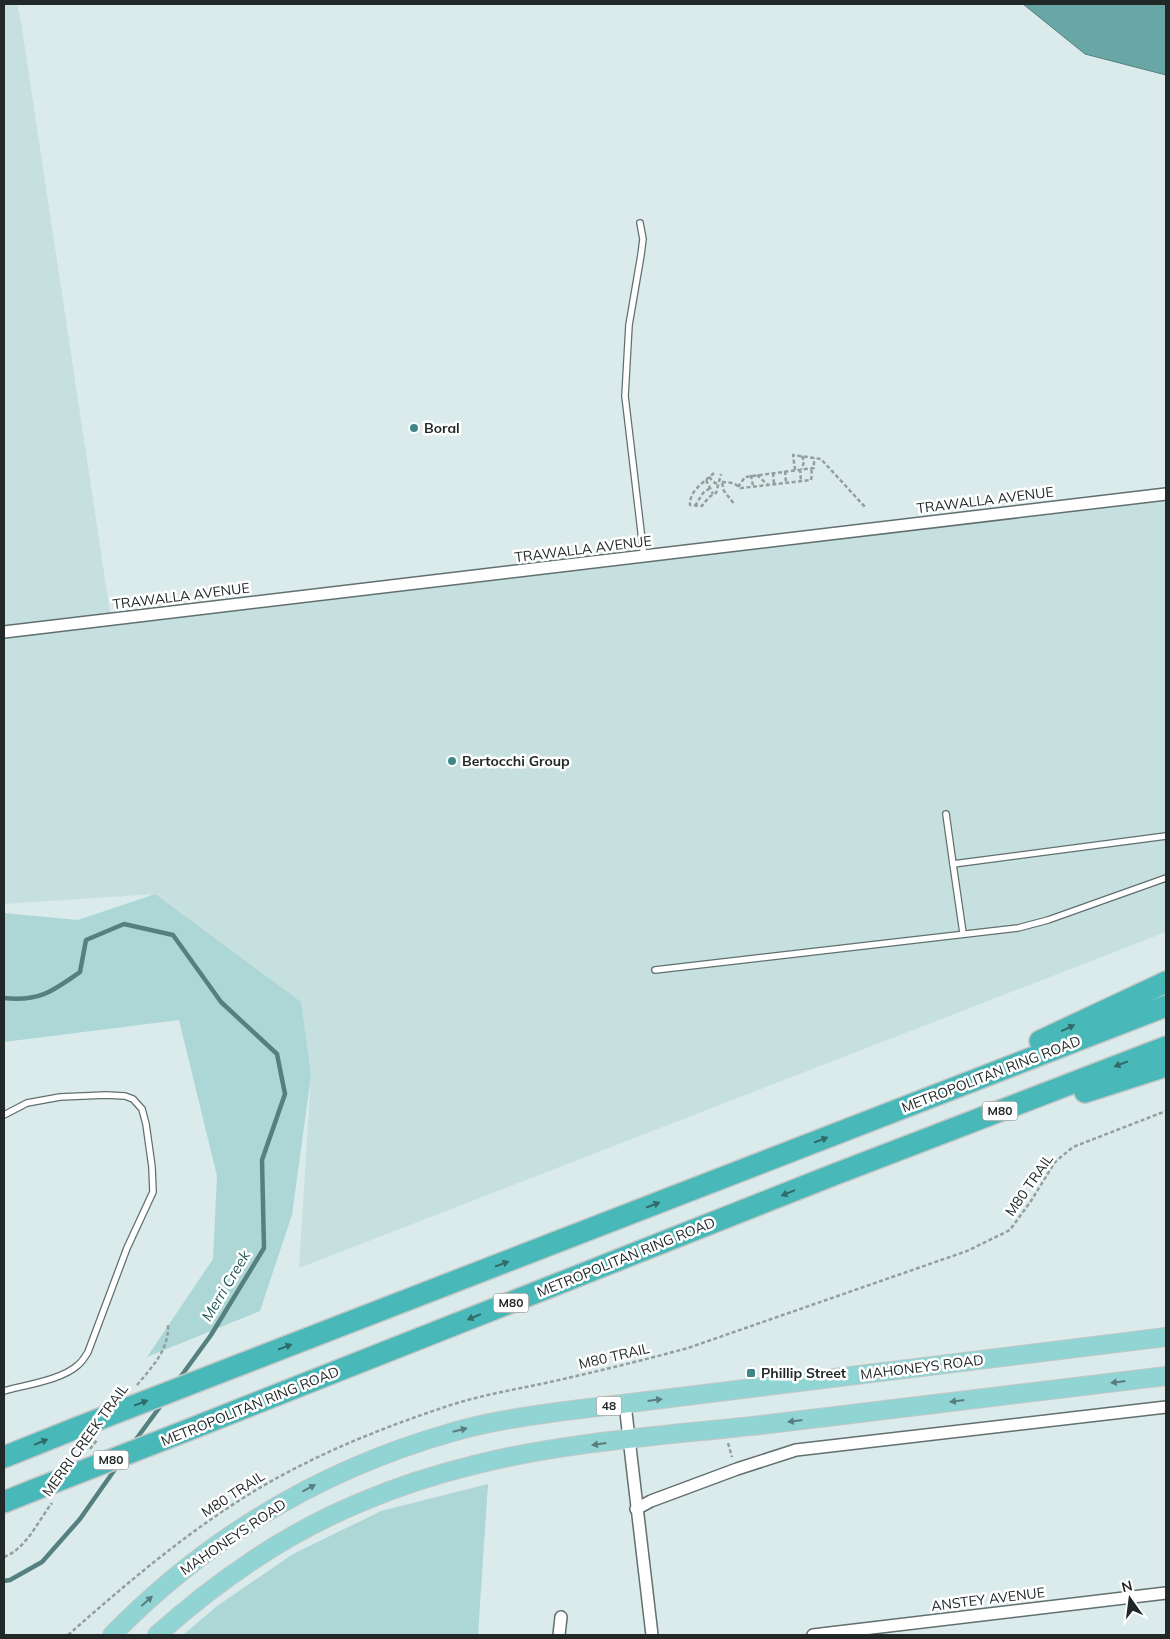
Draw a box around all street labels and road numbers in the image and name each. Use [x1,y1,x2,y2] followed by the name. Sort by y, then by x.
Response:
[915,483,1055,517] street label: TRAWALLA AVENUE
[513,532,653,566] street label: TRAWALLA AVENUE
[111,579,251,613] street label: TRAWALLA AVENUE
[899,1031,1083,1117] street label: METROPOLITAN RING ROAD
[982,1102,1018,1120] road number: M80
[1001,1150,1057,1220] street label: M80 TRAIL
[534,1213,718,1301] street label: METROPOLITAN RING ROAD
[494,1294,528,1312] road number: M80
[577,1339,651,1373] street label: M80 TRAIL
[859,1351,985,1383] street label: MAHONEYS ROAD
[158,1362,342,1450] street label: METROPOLITAN RING ROAD
[38,1380,132,1500] street label: MERRI CREEK TRAIL
[596,1396,622,1415] road number: 48
[94,1450,128,1470] road number: M80
[198,1467,268,1521] street label: M80 TRAIL
[177,1495,289,1579] street label: MAHONEYS ROAD
[930,1583,1046,1615] street label: ANSTEY AVENUE

